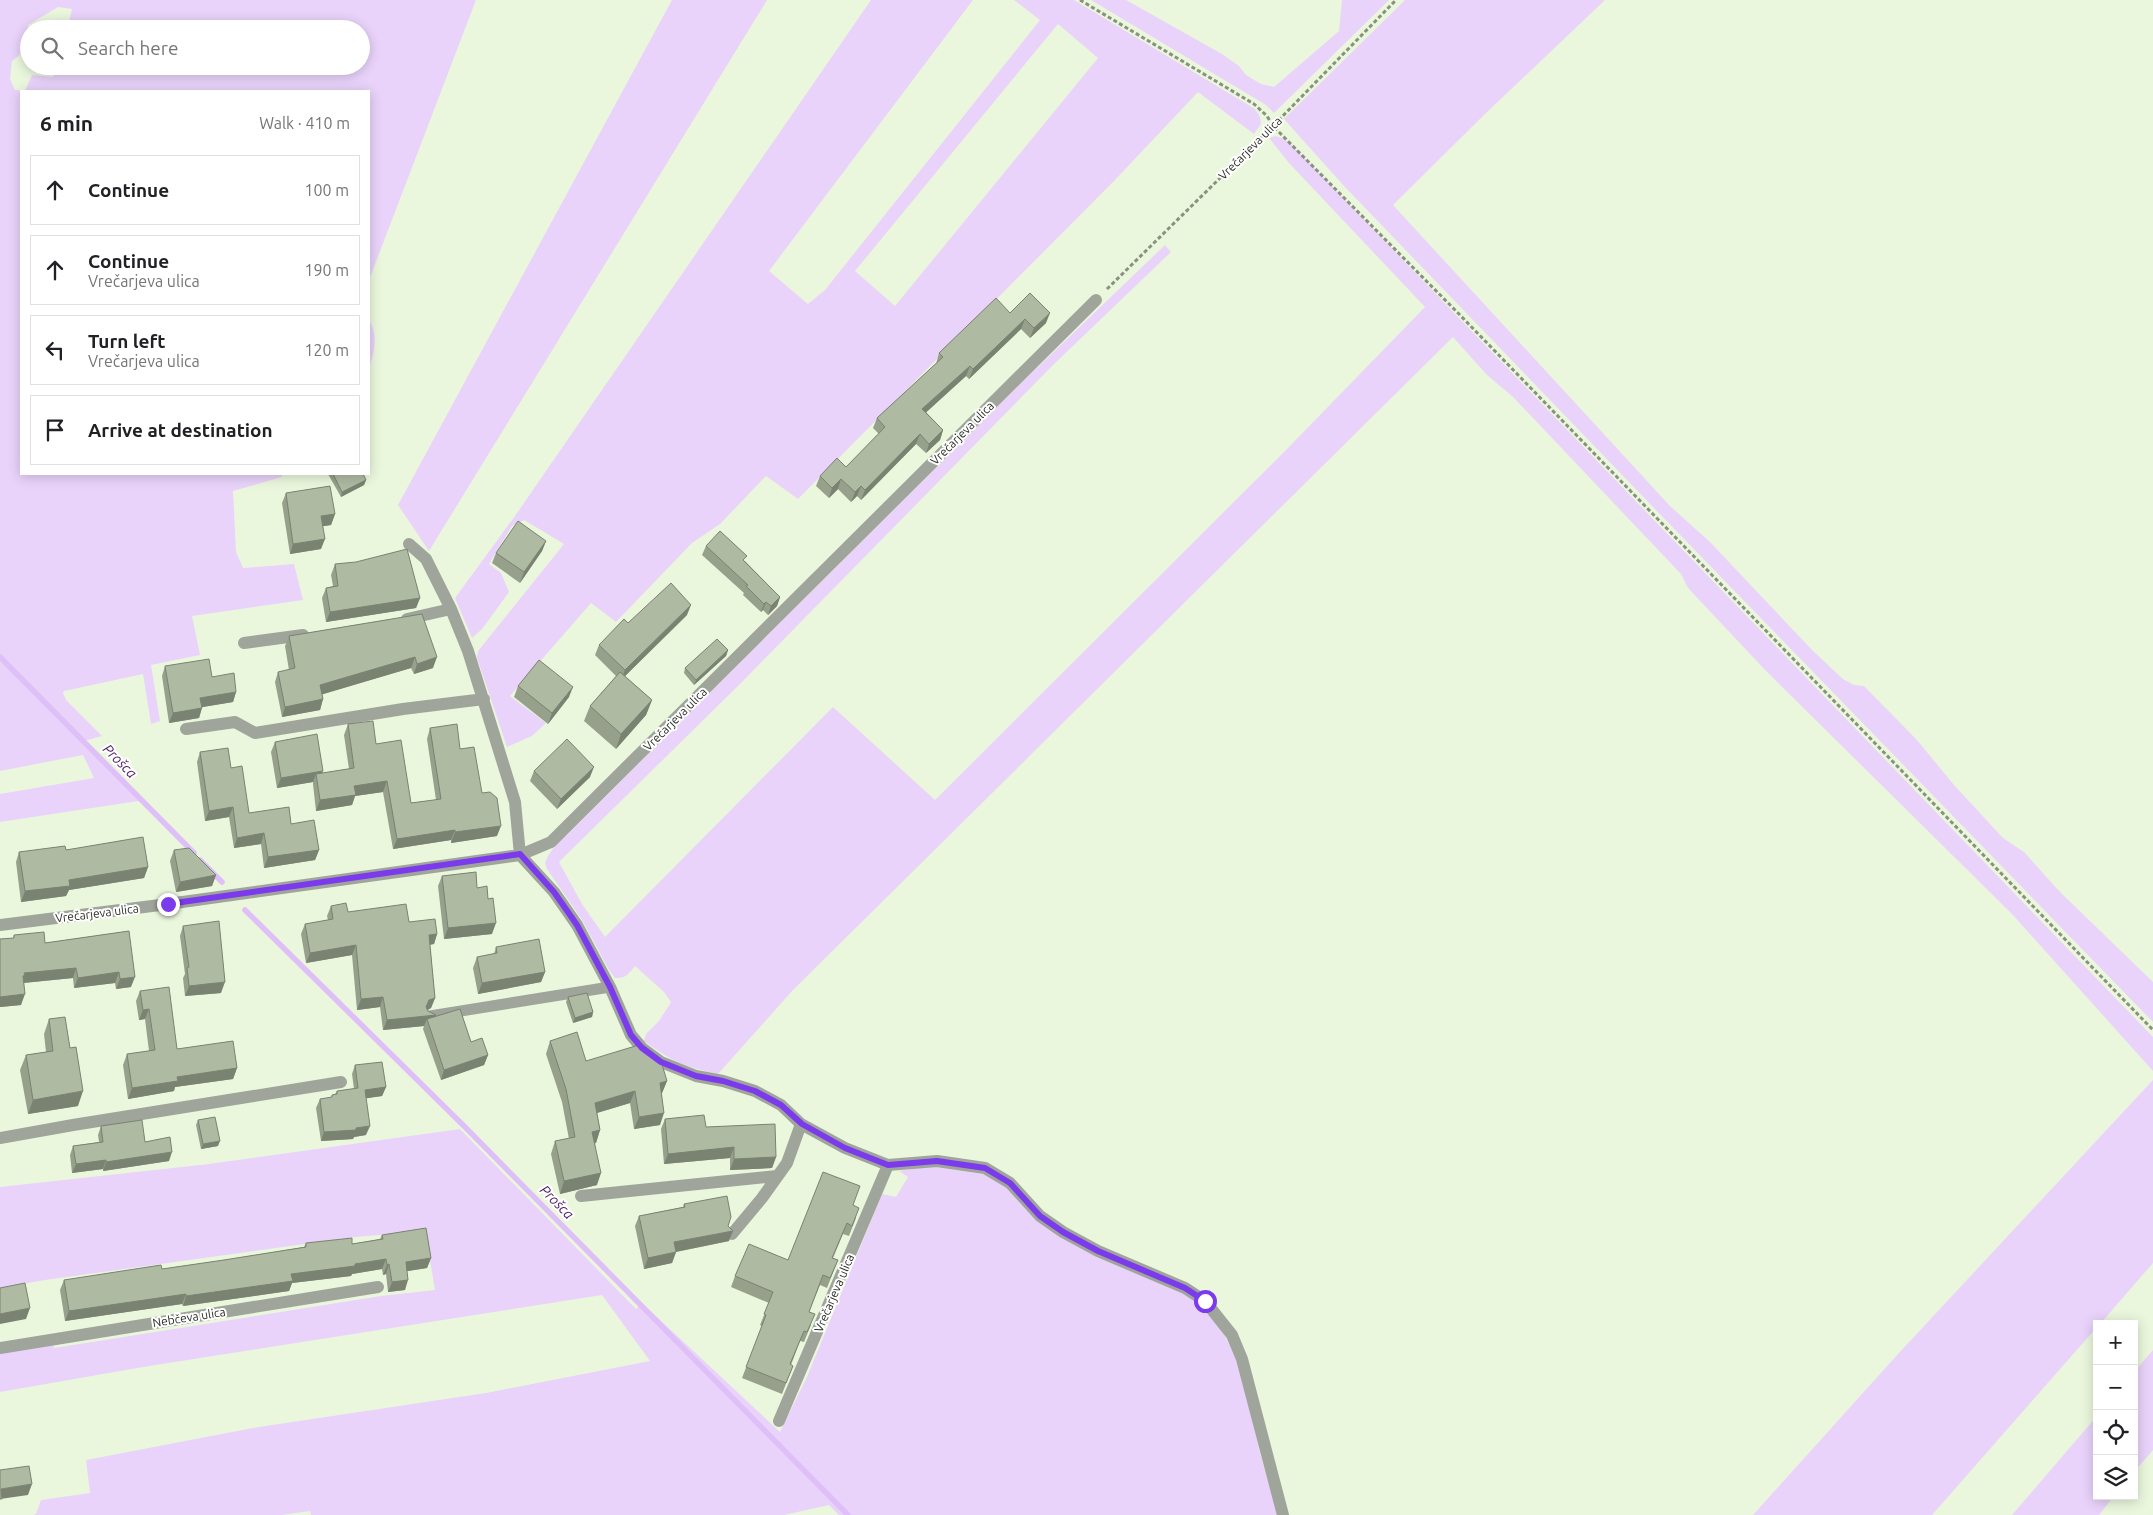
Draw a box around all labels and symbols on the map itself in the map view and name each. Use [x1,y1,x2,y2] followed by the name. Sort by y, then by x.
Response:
[1216,114,1284,182] street label: Vrečarjeva ulica
[928,399,996,467] street label: Vrečarjeva ulica
[641,685,709,753] street label: Vrečarjeva ulica
[100,741,140,781] water label: Prošca
[157,893,180,916] route end
[55,901,139,925] street label: Vrečarjeva ulica
[537,1182,577,1222] water label: Prošca
[812,1252,856,1334] street label: Vrečarjeva ulica
[1194,1290,1217,1313] route start
[152,1305,226,1329] street label: Nebčeva ulica

